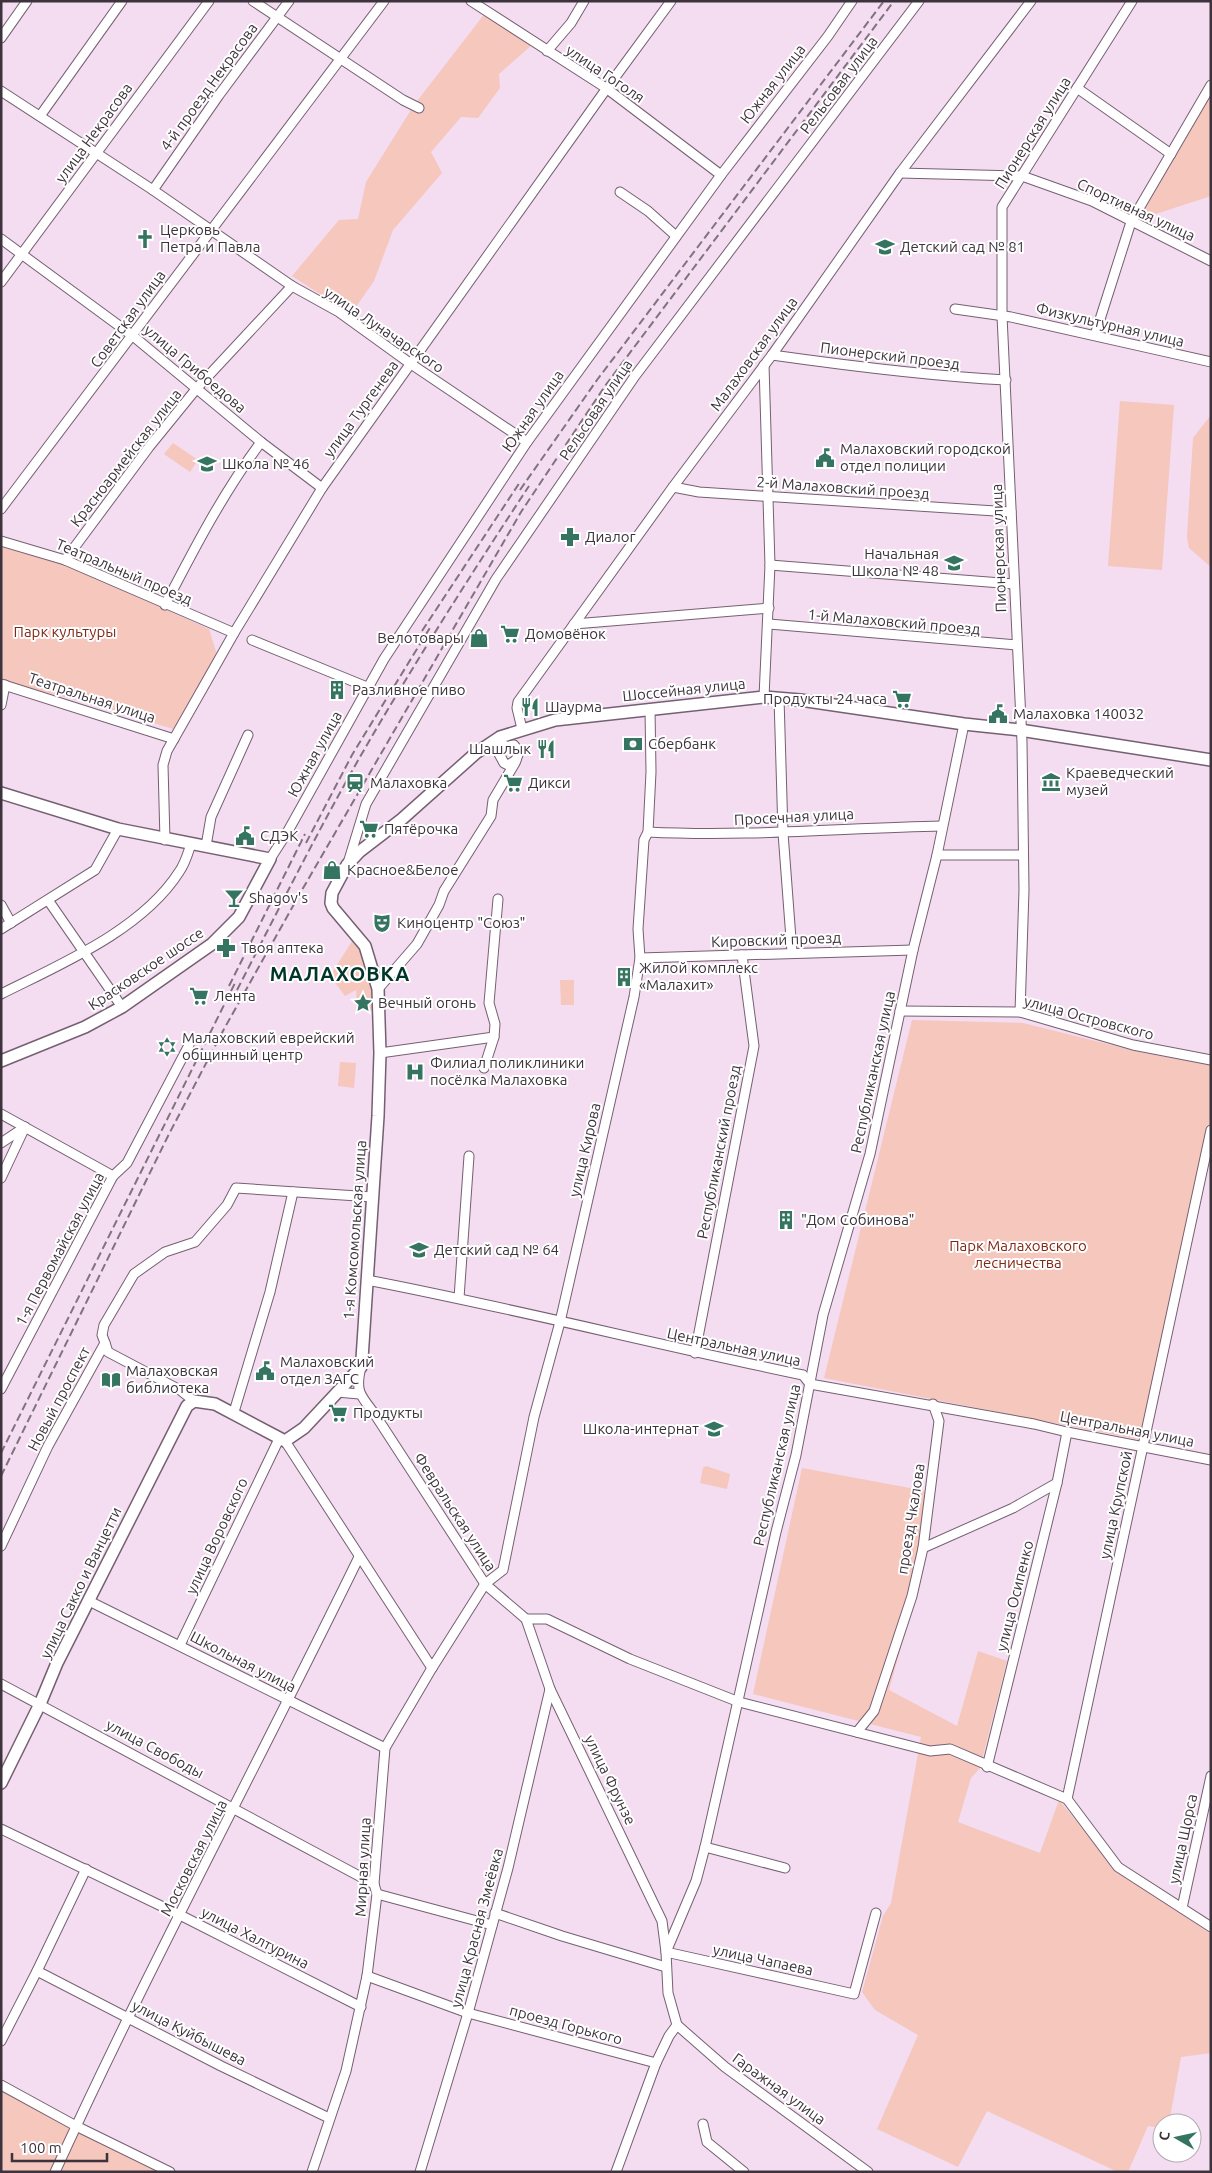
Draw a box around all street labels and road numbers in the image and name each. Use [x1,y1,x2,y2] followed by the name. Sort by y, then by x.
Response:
[157,20,261,154] street label: 4-й проезд Некрасова
[796,33,881,137] street label: Рельсовая улица
[563,41,648,106] street label: улица Гоголя
[737,41,809,127] street label: Южная улица
[991,74,1074,192] street label: Пионерская улица
[52,80,135,186] street label: улица Некрасова
[1075,175,1198,244] street label: Спортивная улица
[87,267,169,371] street label: Советская улица
[321,283,447,376] street label: улица Луначарского
[707,293,801,414] street label: Малаховская улица
[1034,299,1186,350] street label: Физкультурная улица
[141,321,250,416] street label: улица Грибоедова
[819,339,961,373] street label: Пионерский проезд
[556,356,636,463] street label: Рельсовая улица
[320,357,402,461] street label: улица Тургенева
[498,367,567,455] street label: Южная улица
[67,386,185,530] street label: Красноармейская улица
[756,473,930,502] street label: 2-й Малаховский проезд
[988,483,1009,613] street label: Пионерская улица
[54,535,195,608] street label: Театральный проезд
[807,605,981,638] street label: 1-й Малаховский проезд
[27,669,158,726] street label: Театральная улица
[622,675,746,704] street label: Шоссейная улица
[284,708,345,800] street label: Южная улица
[734,805,854,828] street label: Просечная улица
[85,924,206,1013] street label: Красковское шоссе
[711,929,842,950] street label: Кировский проезд
[847,989,898,1155] street label: Республиканская улица
[1022,992,1156,1043] street label: улица Островского
[693,1063,744,1240] street label: Республиканский проезд
[565,1101,604,1199] street label: улица Кирова
[340,1140,369,1320] street label: 1-я Комсомольская улица
[12,1169,107,1328] street label: 1-я Первомайская улица
[666,1324,803,1369] street label: Центральная улица
[24,1344,93,1454] street label: Новый проспект
[750,1382,803,1547] street label: Республиканская улица
[1059,1407,1196,1450] street label: Центральная улица
[411,1449,500,1574] street label: Февральская улица
[1096,1449,1135,1561] street label: улица Крупской
[893,1462,928,1576] street label: проезд Чкалова
[182,1475,251,1597] street label: улица Воровского
[36,1504,125,1661] street label: улица Сакко и Ванцетти
[992,1539,1037,1653] street label: улица Осипенко
[188,1628,299,1696] street label: Школьная улица
[103,1716,207,1781] street label: улица Свободы
[581,1732,639,1827] street label: улица Фрунзе
[1165,1792,1200,1885] street label: улица Щорса
[157,1797,230,1919] street label: Московская улица
[351,1817,374,1917] street label: Мирная улица
[447,1846,506,2010] street label: улица Красная Змеёвка
[199,1903,312,1972] street label: улица Халтурина
[711,1941,815,1978] street label: улица Чапаева
[129,1996,249,2069] street label: улица Куйбышева
[508,2001,624,2048] street label: проезд Горького
[730,2049,829,2128] street label: Гаражная улица

